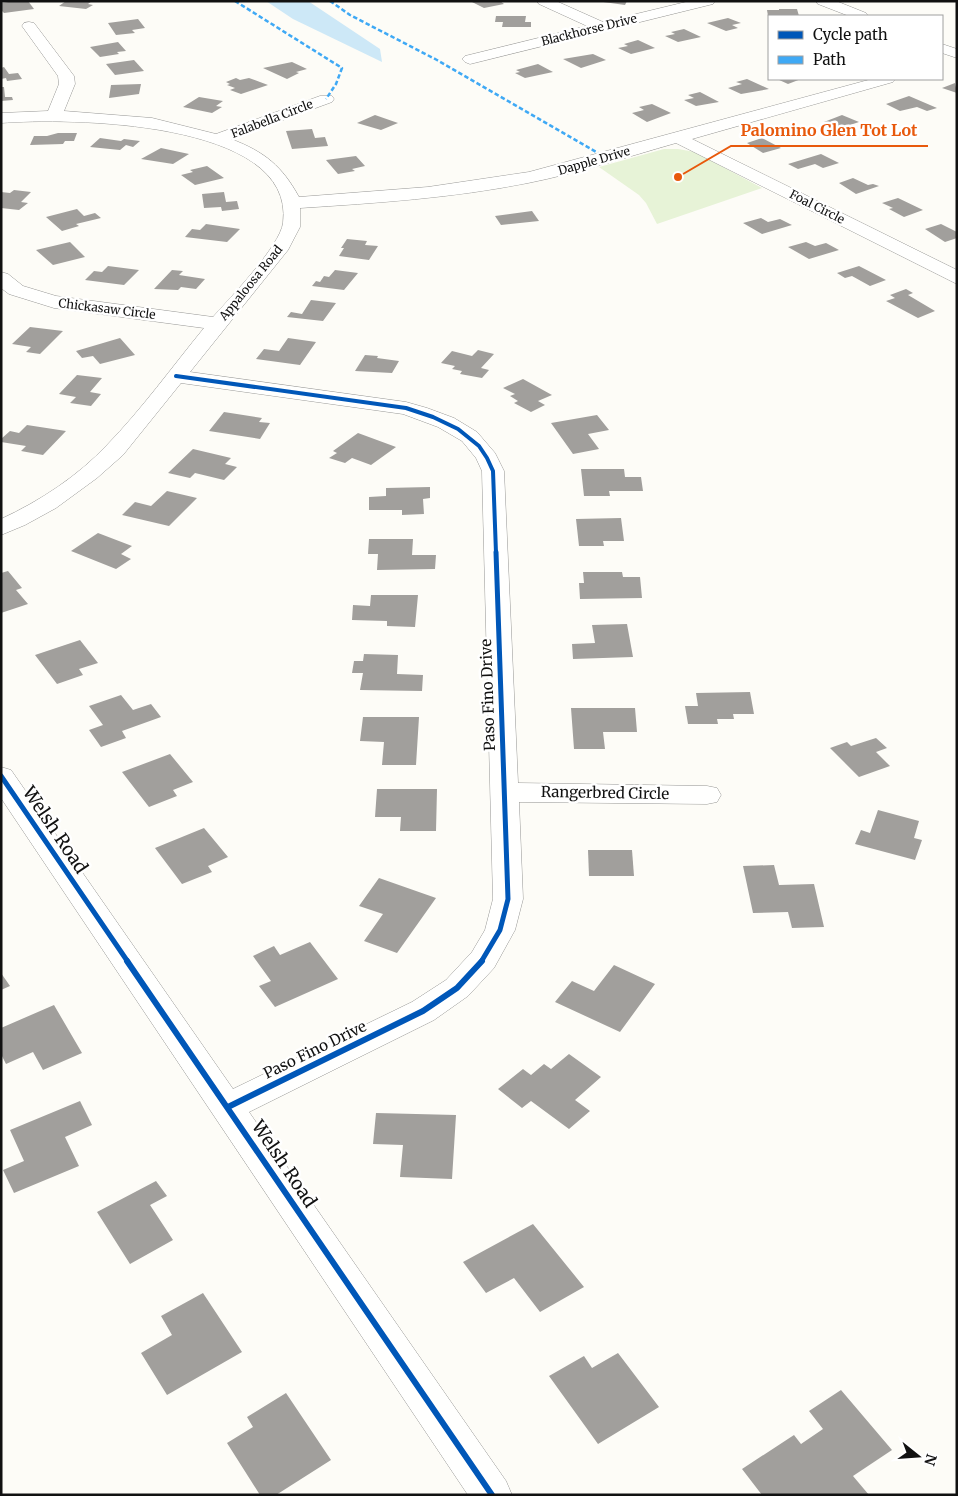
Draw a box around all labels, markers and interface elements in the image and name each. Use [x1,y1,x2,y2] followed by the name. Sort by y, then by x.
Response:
[540,10,638,49] street label: Blackhorse Drive
[768,15,943,80] legend
[813,25,888,44] text: Cycle path
[813,50,846,69] text: Path
[229,96,315,141] street label: Falabella Circle
[731,115,928,146] callout: Palomino Glen Tot Lot
[741,120,918,140] text: Palomino Glen Tot Lot
[556,143,632,178] street label: Dapple Drive
[787,186,847,227] street label: Foal Circle
[215,242,285,324] street label: Appaloosa Road
[58,295,156,322] street label: Chickasaw Circle
[476,638,499,751] street label: Paso Fino Drive
[17,781,93,878] street label: Welsh Road
[541,782,669,803] street label: Rangerbred Circle
[260,1016,370,1083] street label: Paso Fino Drive
[246,1115,322,1212] street label: Welsh Road
[893,1431,943,1481] north arrow
[920,1452,941,1468] text: N

